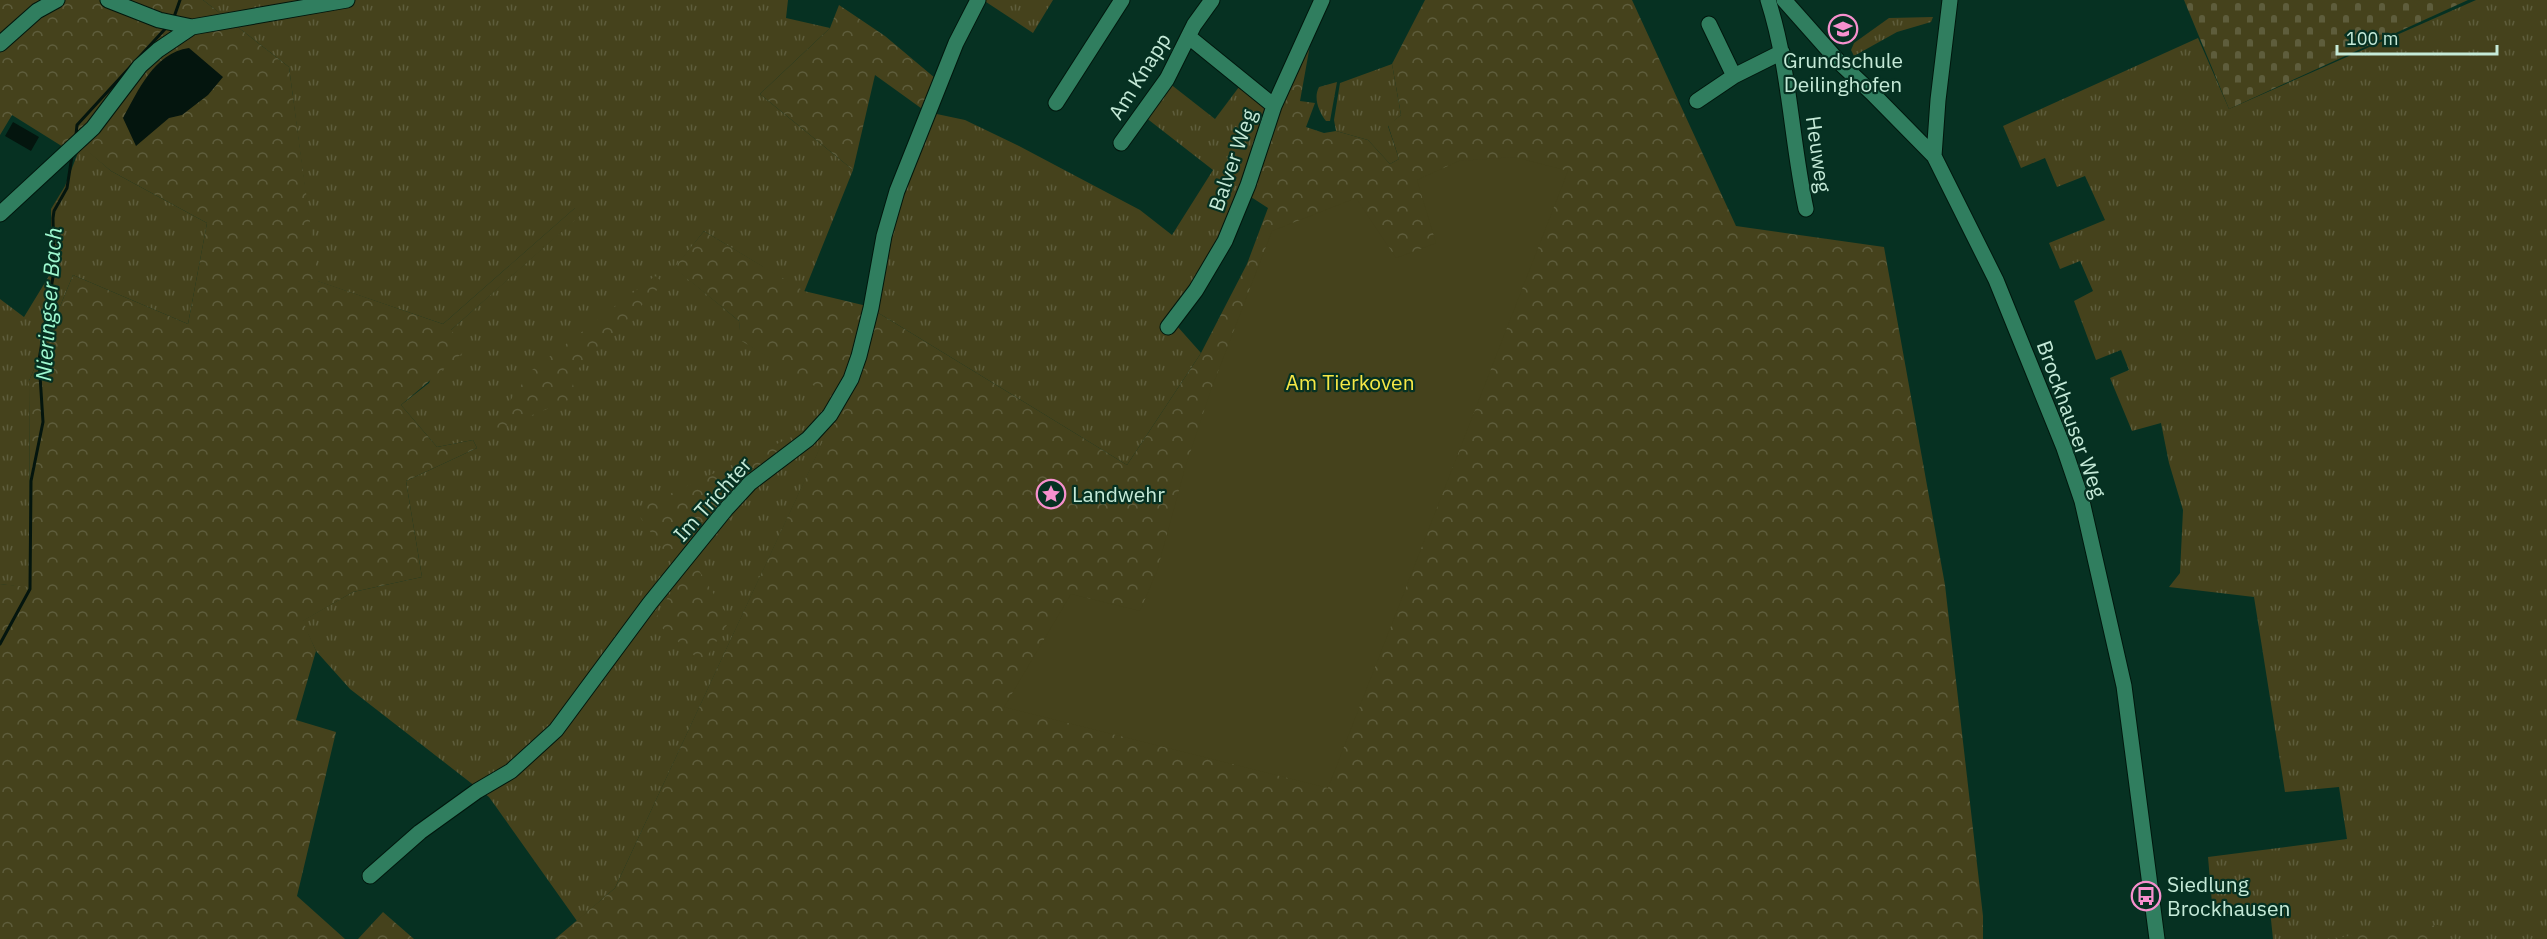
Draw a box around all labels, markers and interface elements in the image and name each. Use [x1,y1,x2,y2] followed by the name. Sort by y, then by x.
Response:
[1827,13,1859,45] school or university icon: Grundschule Deilinghofen
[2337,18,2498,56] scale bar
[1101,27,1177,125] street label: Am Knapp
[2346,27,2398,50] text: 100 m
[1783,46,1903,98] place label: Grundschule Deilinghofen
[1202,105,1262,215] street label: Balver Weg
[1800,114,1838,194] street label: Heuweg
[28,226,68,382] water label: Nieringser Bach
[2031,337,2113,501] street label: Brockhauser Weg
[1285,368,1415,396] park label: Am Tierkoven
[667,451,758,547] street label: Im Trichter
[1035,478,1067,510] place icon: Landwehr
[1072,480,1165,508] place label: Landwehr
[2167,870,2290,922] place label: Siedlung Brockhausen
[2130,880,2162,912] bus stop icon: Siedlung Brockhausen

